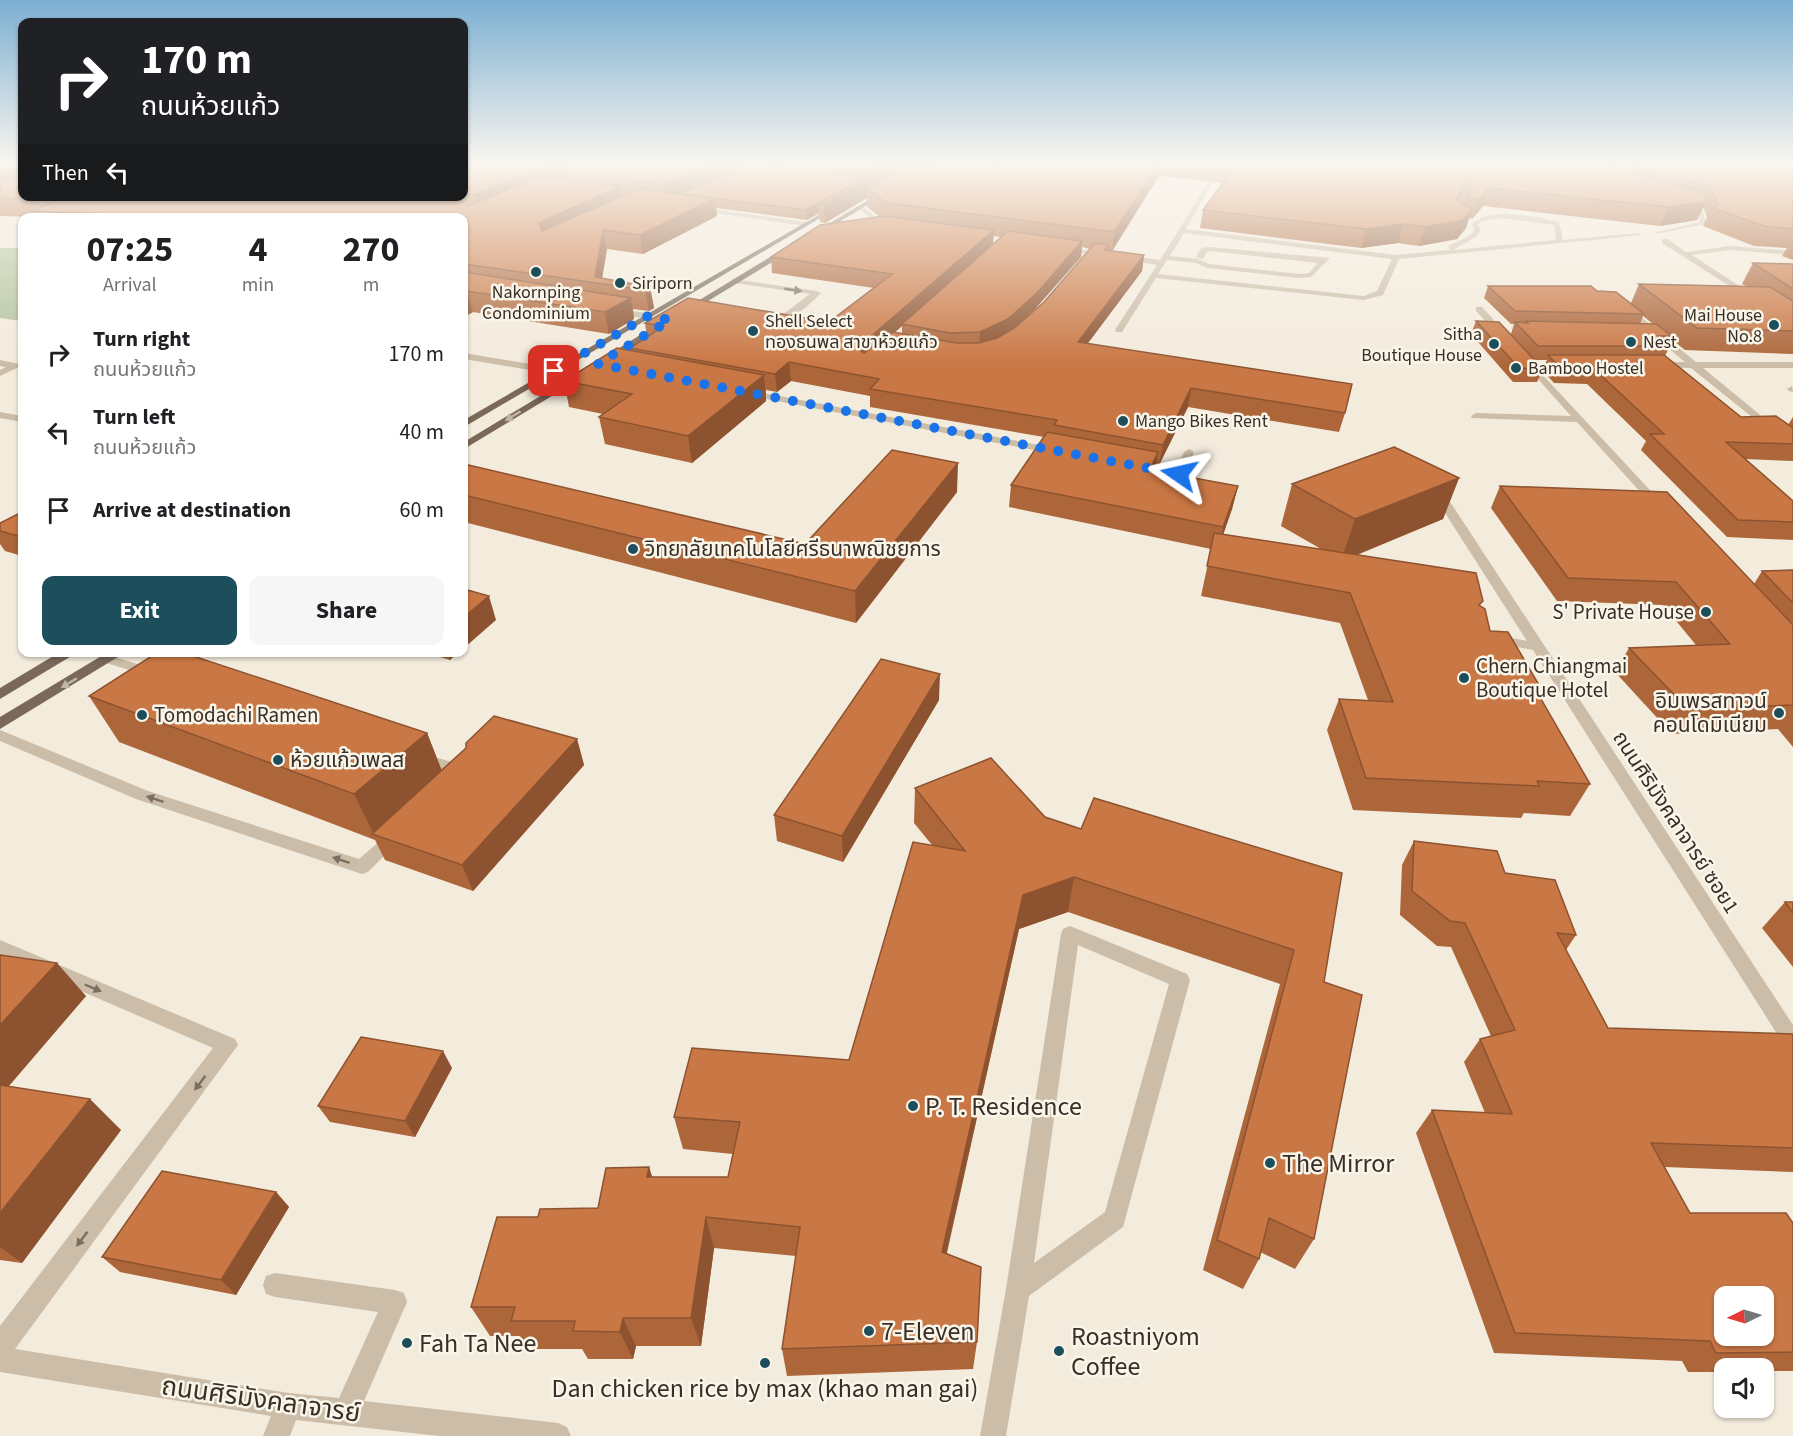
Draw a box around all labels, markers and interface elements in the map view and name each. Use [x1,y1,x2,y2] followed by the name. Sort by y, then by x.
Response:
[141,30,252,90] text: 170 m
[42,42,120,120] icon: right
[141,87,280,126] text: ถนนห้วยแก้ว
[101,156,134,189] icon: left
[42,157,89,189] text: Then
[86,224,173,275] text: 07:25
[248,224,267,275] text: 4
[343,224,400,275] text: 270
[529,265,543,279] marker: Nakornping Condominium
[103,271,157,299] text: Arrival
[242,271,274,299] text: min
[363,271,379,299] text: m
[632,271,693,296] place label: Siriporn
[613,276,627,290] marker: Siriporn
[482,280,590,326] place label: Nakornping Condominium
[784,285,803,294] one-way arrow
[1684,303,1762,349] place label: Mai House No.8
[765,309,938,355] place label: Shell Select ทองธนพล สาขาห้วยแก้ว
[1767,318,1781,332] marker: Mai House No.8
[1361,322,1482,368] place label: Sitha Boutique House
[93,323,190,355] text: Turn right
[746,324,760,338] marker: Shell Select ทองธนพล สาขาห้วยแก้ว
[1643,330,1677,355] place label: Nest
[1624,335,1638,349] marker: Nest
[1487,337,1501,351] marker: Sitha Boutique House
[42,338,75,371] icon: right
[389,338,444,370] text: 170 m
[528,345,579,396] pin
[537,354,570,387] icon: arrive
[93,356,196,384] text: ถนนห้วยแก้ว
[1528,356,1644,381] place label: Bamboo Hostel
[1509,361,1523,375] marker: Bamboo Hostel
[93,401,175,433] text: Turn left
[1135,409,1268,434] place label: Mango Bikes Rent
[505,411,521,422] one-way arrow
[1116,414,1130,428] marker: Mango Bikes Rent
[42,416,75,449] icon: left
[399,416,444,448] text: 40 m
[93,434,196,462] text: ถนนห้วยแก้ว
[1147,442,1211,506] position arrow
[42,494,75,527] icon: arrive
[93,494,291,526] text: Arrive at destination
[399,494,444,526] text: 60 m
[645,534,941,564] place label: วิทยาลัยเทคโนโลยีศรีธนาพณิชยการ
[626,542,640,556] marker: วิทยาลัยเทคโนโลยีศรีธนาพณิชยการ
[42,576,237,645] button: Exit
[249,576,444,645] button: Share
[1552,597,1694,627] place label: S' Private House
[1699,605,1713,619] marker: S' Private House
[1476,651,1627,705] place label: Chern Chiangmai Boutique Hotel
[1457,671,1471,685] marker: Chern Chiangmai Boutique Hotel
[61,677,77,688] one-way arrow
[1653,686,1767,740] place label: อิมเพรสทาวน์ คอนโดมิเนียม
[154,700,318,730] place label: Tomodachi Ramen
[1772,706,1786,720] marker: อิมเพรสทาวน์ คอนโดมิเนียม
[135,708,149,722] marker: Tomodachi Ramen
[1606,725,1746,919] street label: ถนนศิริมังคลาจารย์ ซอย1
[290,745,404,775] place label: ห้วยแก้วเพลส
[271,753,285,767] marker: ห้วยแก้วเพลส
[146,794,164,804] one-way arrow
[332,855,350,865] one-way arrow
[84,983,101,992] one-way arrow
[193,1075,206,1091] one-way arrow
[925,1088,1082,1125] place label: P. T. Residence
[906,1099,920,1113] marker: P. T. Residence
[1282,1145,1395,1182] place label: The Mirror
[1263,1156,1277,1170] marker: The Mirror
[77,1231,89,1246] one-way arrow
[1714,1286,1774,1346] north arrow
[1714,1286,1774,1418] map controls
[881,1313,975,1350] place label: 7-Eleven
[1071,1318,1200,1385] place label: Roastniyom Coffee
[862,1324,876,1338] marker: 7-Eleven
[419,1325,536,1362] place label: Fah Ta Nee
[400,1336,414,1350] marker: Fah Ta Nee
[1052,1344,1066,1358] marker: Roastniyom Coffee
[758,1356,772,1370] marker: Dan chicken rice by max (khao man gai)
[1714,1358,1774,1418] button: sound
[159,1367,363,1432] street label: ถนนศิริมังคลาจารย์
[552,1370,978,1407] place label: Dan chicken rice by max (khao man gai)

